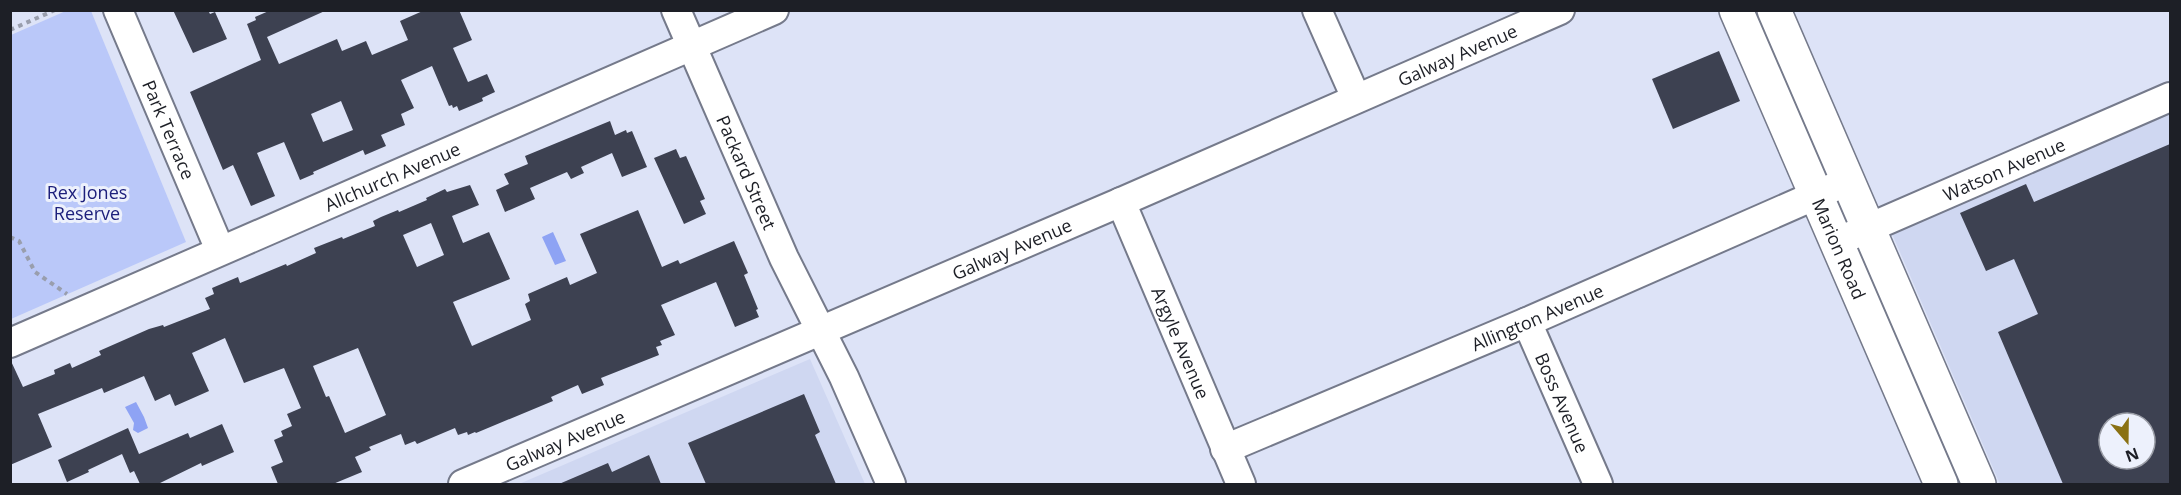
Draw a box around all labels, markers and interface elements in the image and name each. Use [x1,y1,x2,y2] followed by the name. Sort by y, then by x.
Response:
[1394,18,1521,92] street label: Galway Avenue
[137,76,201,183] street label: Park Terrace
[711,111,782,233] street label: Packard Street
[1939,132,2069,206] street label: Watson Avenue
[321,136,464,216] street label: Allchurch Avenue
[47,180,127,225] park label: Rex Jones Reserve
[1807,194,1872,303] street label: Marion Road
[948,213,1075,285] street label: Galway Avenue
[1468,278,1607,356] street label: Allington Avenue
[1146,283,1215,403] street label: Argyle Avenue
[1530,349,1595,456] street label: Boss Avenue
[501,404,629,477] street label: Galway Avenue
[2097,411,2157,471] north arrow
[2122,443,2142,468] text: N

